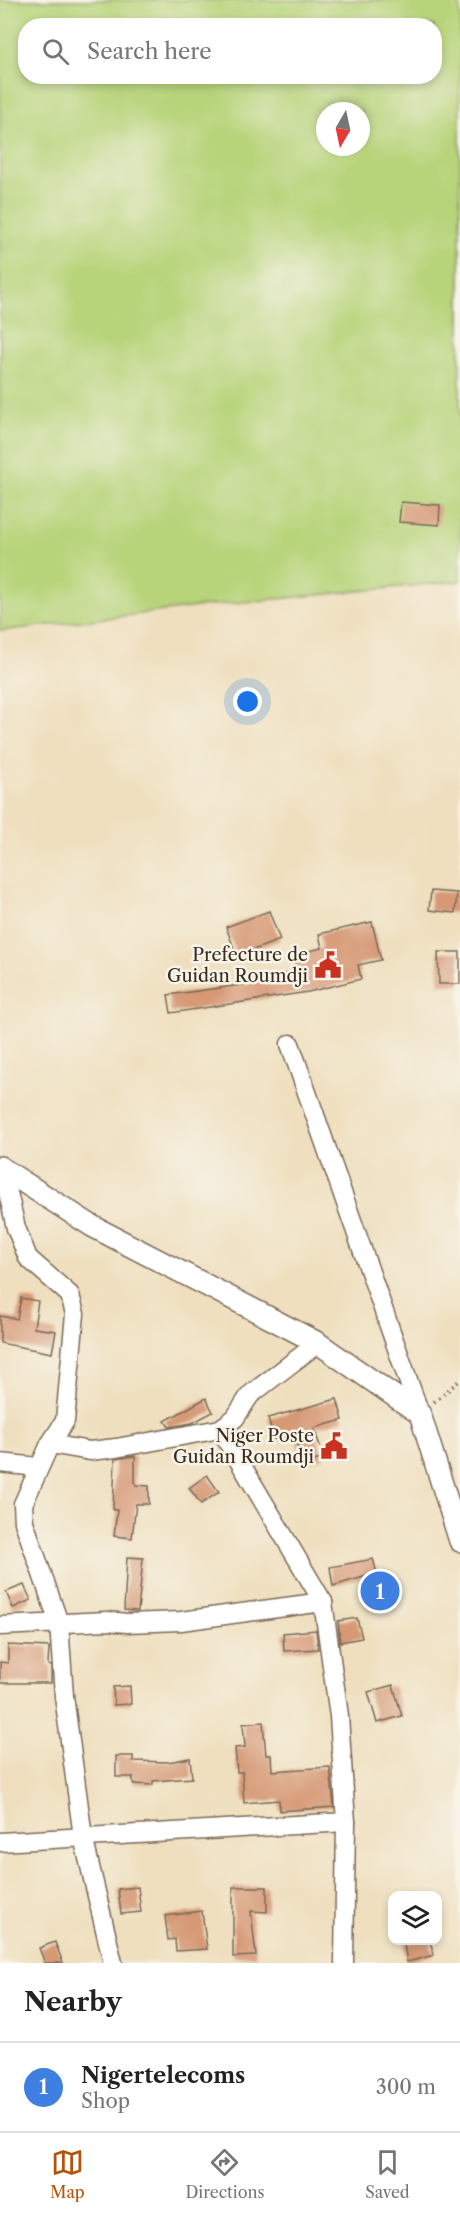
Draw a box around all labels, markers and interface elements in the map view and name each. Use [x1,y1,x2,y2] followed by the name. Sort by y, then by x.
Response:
[18,18,442,84] search box
[39,35,72,68] icon: search
[87,38,212,65] text: Search here
[316,102,370,156] north arrow
[233,687,262,716] your location
[167,944,309,987] place label: Prefecture de Guidan Roumdji
[313,950,343,980] public building icon: Prefecture de Guidan Roumdji
[173,1425,315,1468] place label: Niger Poste Guidan Roumdji
[319,1431,349,1461] public building icon: Niger Poste Guidan Roumdji
[360,1568,400,1614] pin: 1
[388,1891,442,1945] map controls
[388,1891,442,1945] button: layers
[24,1986,122,2018] text: Nearby
[81,2062,245,2089] text: Nigertelecoms
[39,2075,48,2099] text: 1
[376,2075,436,2099] text: 300 m
[81,2089,130,2113] text: Shop
[50,2146,85,2202] tab: Map
[185,2146,264,2202] tab: Directions
[365,2146,410,2202] tab: Saved

